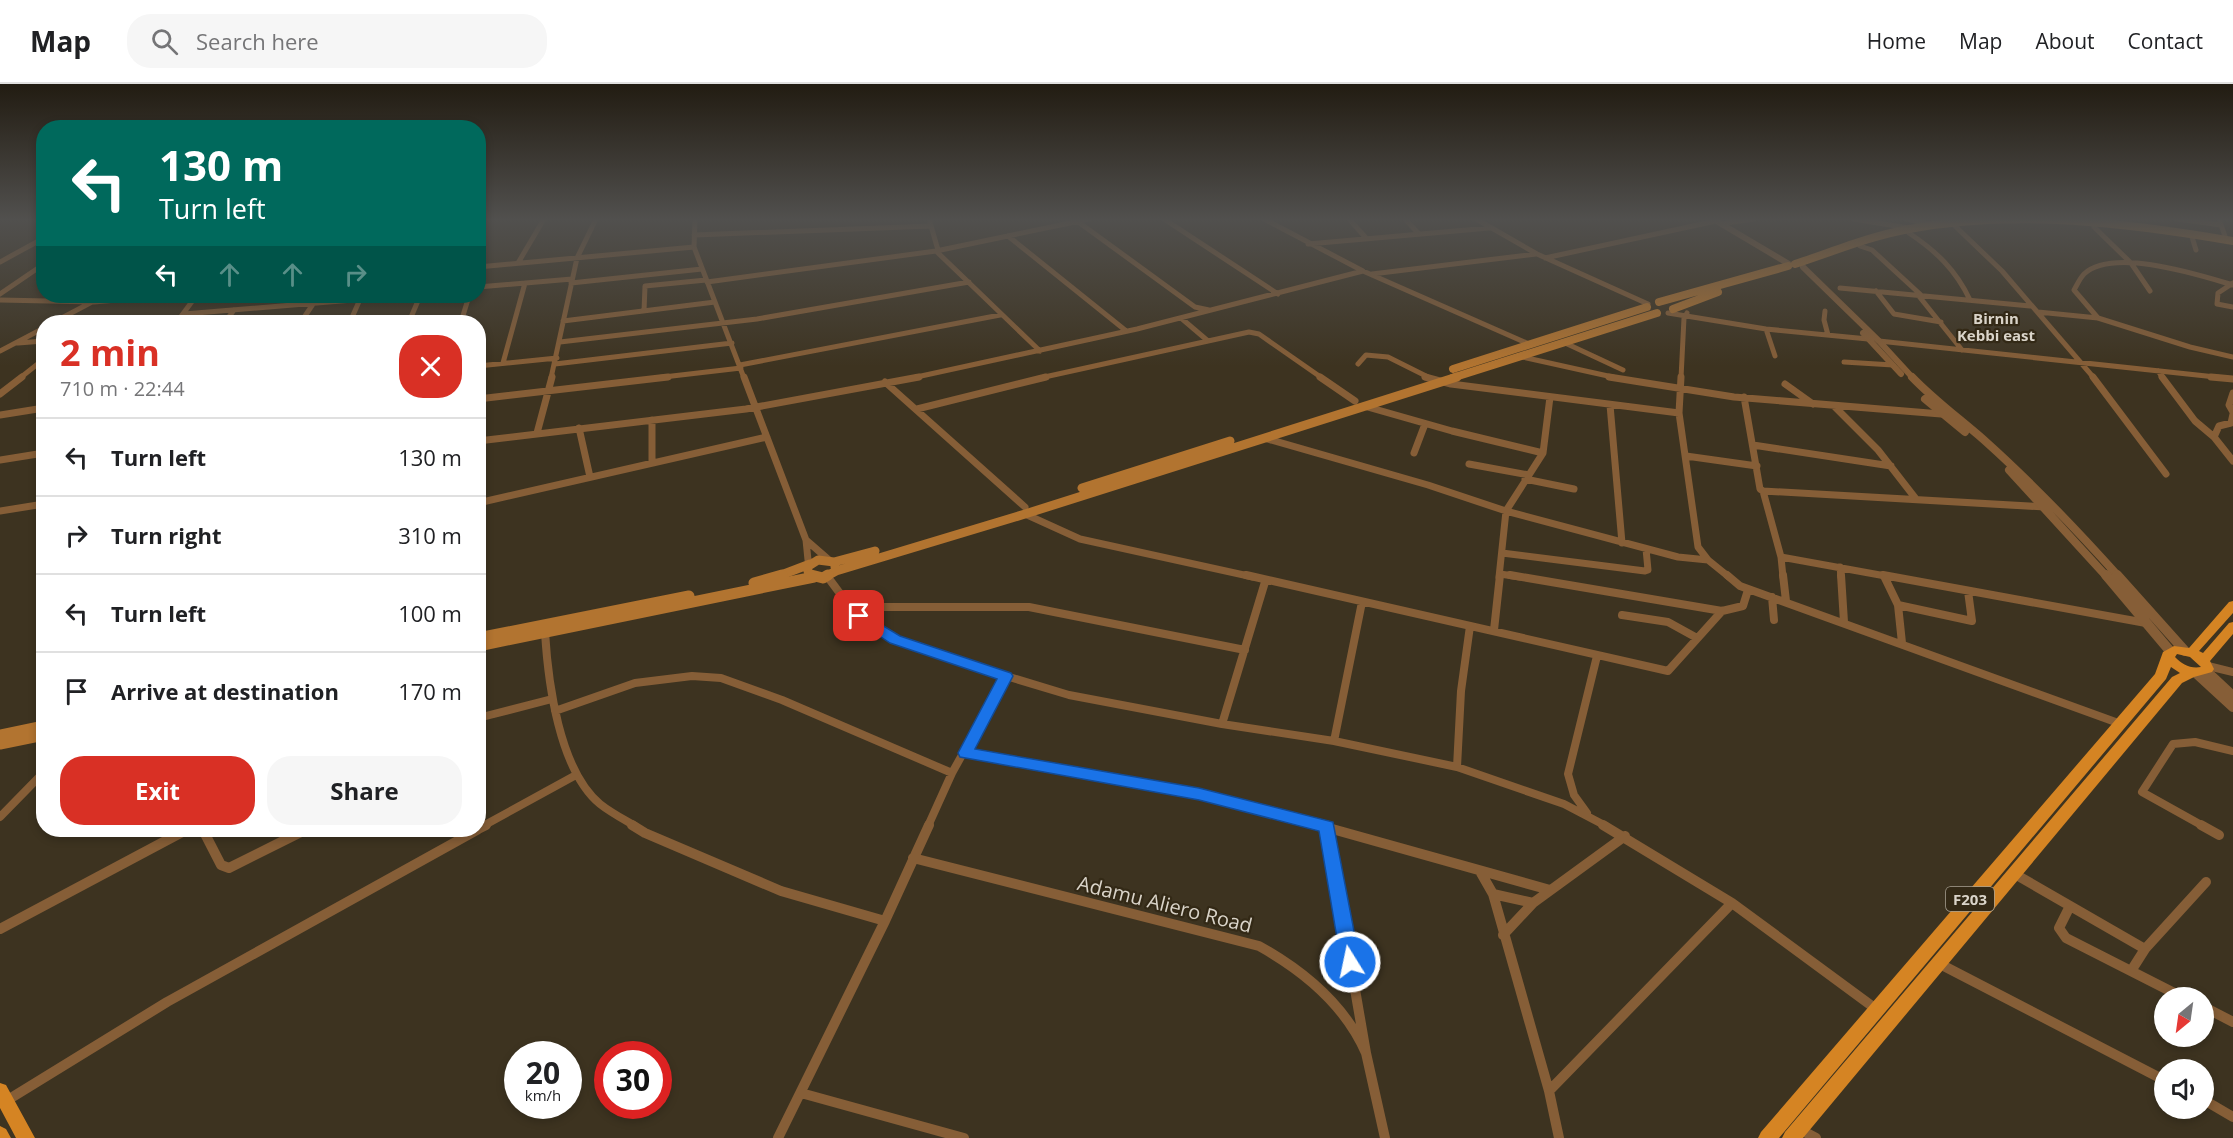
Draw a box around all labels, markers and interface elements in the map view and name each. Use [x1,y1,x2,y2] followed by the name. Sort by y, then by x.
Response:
[127,14,547,68] search box
[30,22,91,60] text: Map
[148,25,181,58] icon: search
[196,26,319,56] text: Search here
[1867,27,1926,55] text: Home
[1959,27,2002,55] text: Map
[2035,27,2095,55] text: About
[2128,27,2203,55] text: Contact
[159,136,283,193] text: 130 m
[60,144,138,222] icon: left
[159,190,266,227] text: Turn left
[150,258,183,291] icon: left
[213,258,246,291] icon: ahead
[276,258,309,291] icon: ahead
[339,258,372,291] icon: right
[1957,308,2036,345] district label: Birnin Kebbi east
[60,328,160,377] text: 2 min
[399,335,462,398] button: close
[60,375,185,402] text: 710 m · 22:44
[60,441,93,474] icon: left
[111,442,206,472] text: Turn left
[398,442,462,472] text: 130 m
[60,519,93,552] icon: right
[111,520,222,550] text: Turn right
[398,520,462,550] text: 310 m
[833,590,884,641] pin
[60,597,93,630] icon: left
[111,598,206,628] text: Turn left
[398,598,462,628] text: 100 m
[842,599,875,632] icon: arrive
[60,675,93,708] icon: arrive
[111,676,339,706] text: Arrive at destination
[398,676,462,706] text: 170 m
[60,756,255,825] button: Exit
[267,756,462,825] button: Share
[1075,869,1255,939] street label: Adamu Aliero Road
[1946,887,1994,911] road number: F203
[1318,930,1382,994] position arrow
[2154,987,2214,1047] north arrow
[2154,987,2214,1119] map controls
[594,1041,672,1119] speed limit sign: 30
[526,1052,560,1093] text: 20
[2154,1059,2214,1119] button: sound
[525,1085,561,1105] text: km/h

